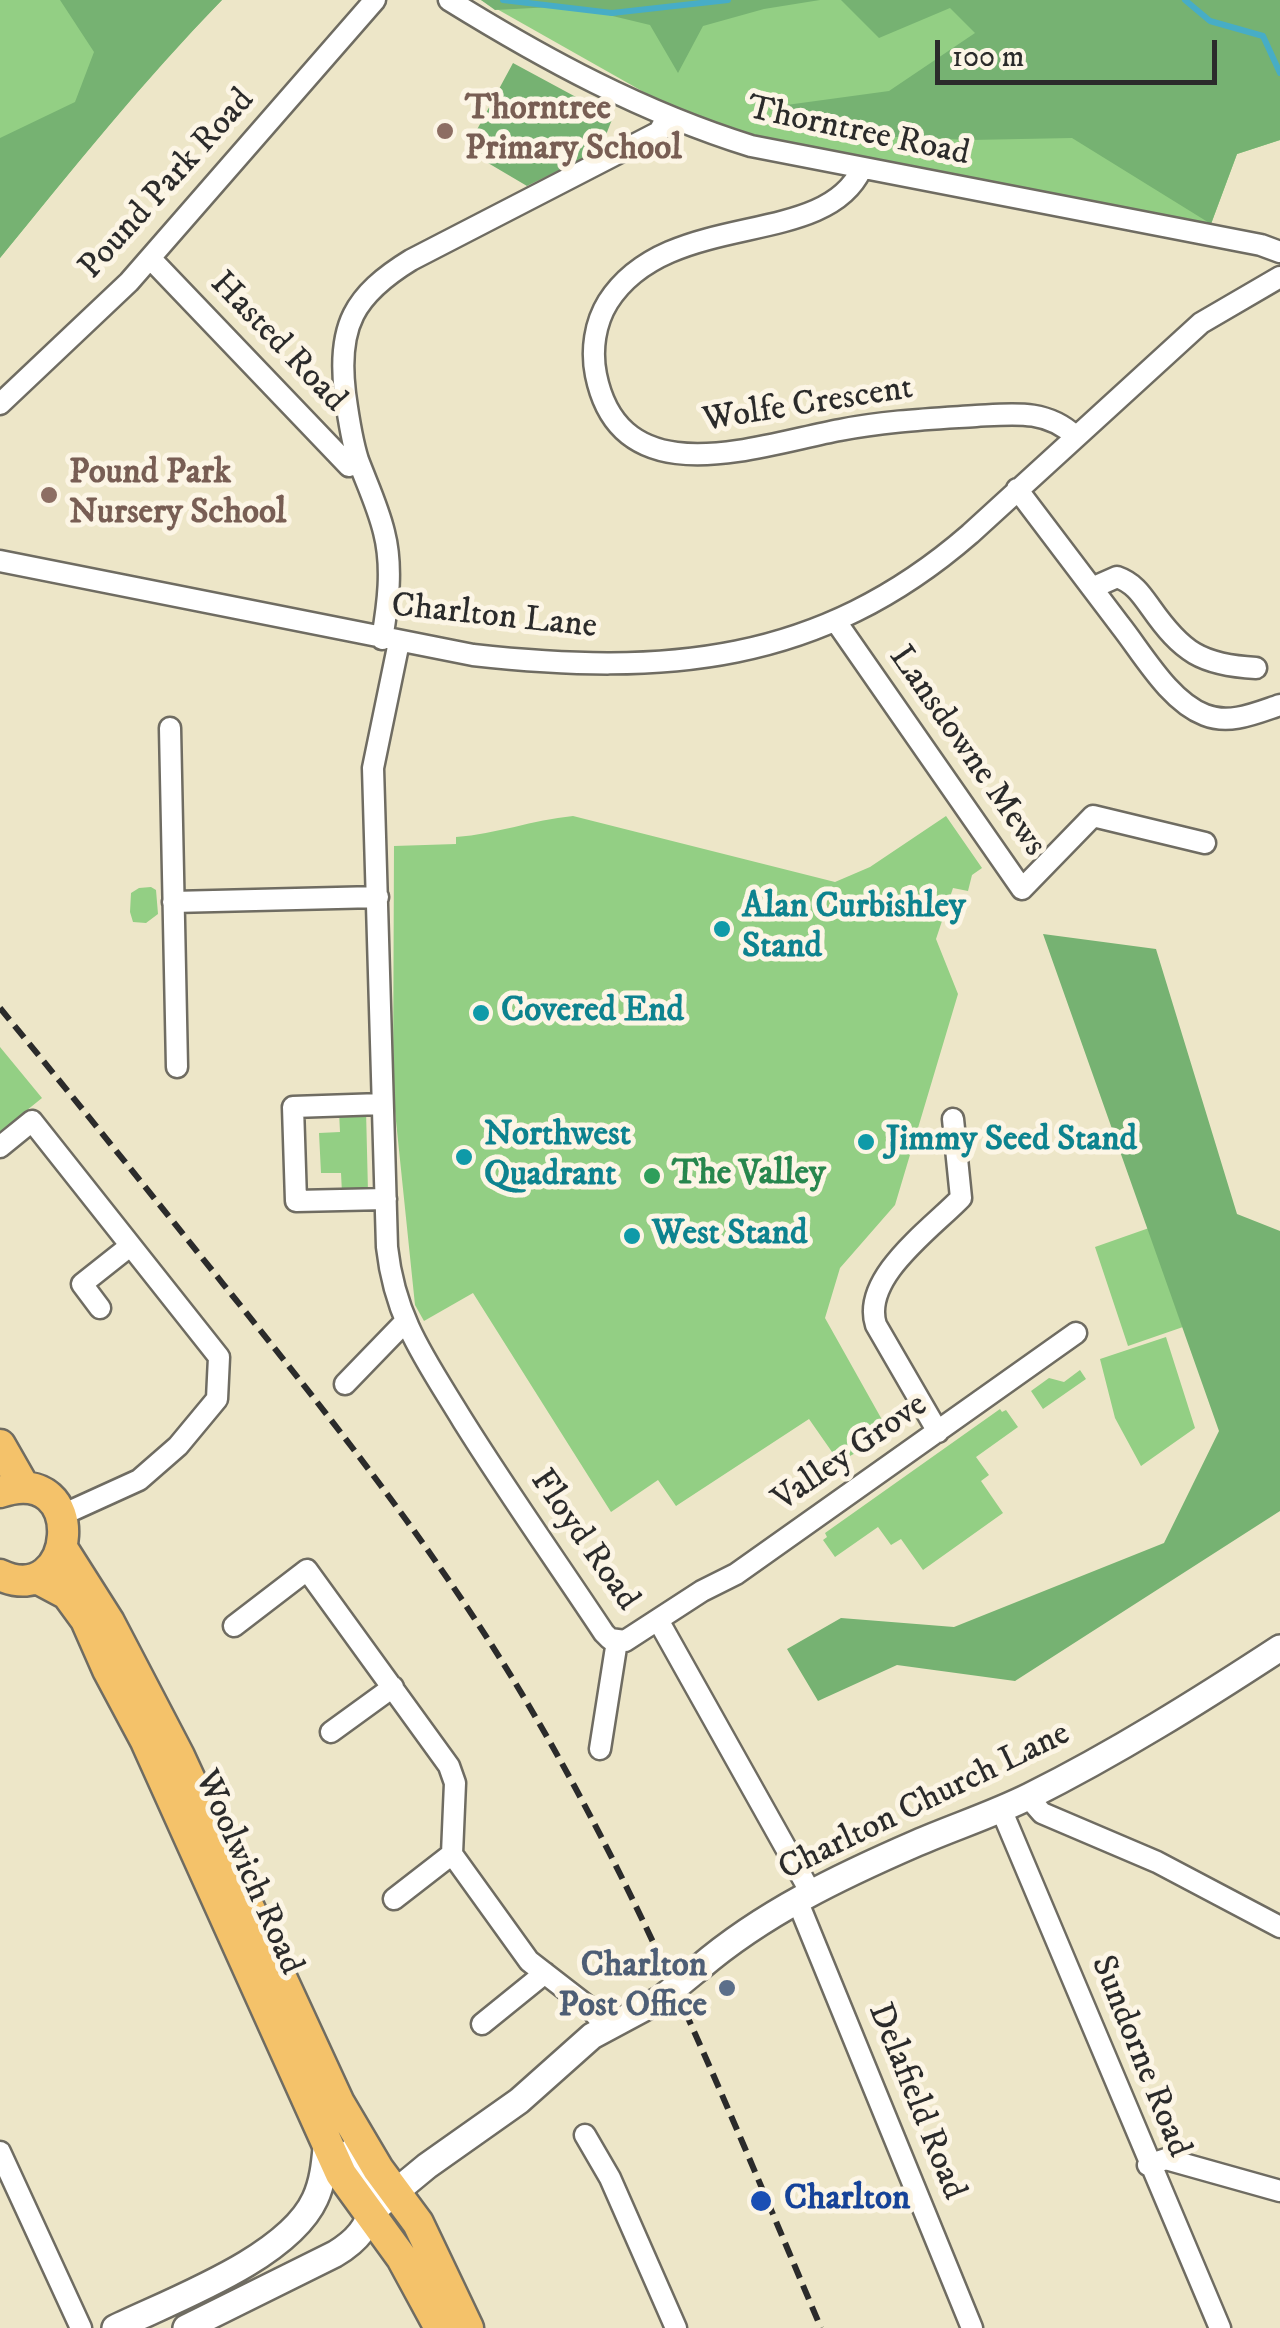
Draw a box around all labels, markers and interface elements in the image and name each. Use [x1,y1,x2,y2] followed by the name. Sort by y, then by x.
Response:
[940,20,1222,82] scale bar
[952,39,1024,76] text: 100 m
[71,81,265,289] street label: Pound Park Road
[743,89,973,177] street label: Thorntree Road
[465,90,682,172] place label: Thorntree Primary School
[434,120,456,142] marker: Thorntree Primary School
[200,264,354,422] street label: Hasted Road
[700,369,916,443] street label: Wolfe Crescent
[69,454,286,536] place label: Pound Park Nursery School
[38,484,60,506] marker: Pound Park Nursery School
[389,586,599,650] street label: Charlton Lane
[878,639,1054,865] street label: Lansdowne Mews
[742,888,966,970] place label: Alan Curbishley Stand
[711,918,733,940] marker: Alan Curbishley Stand
[501,992,684,1034] place label: Covered End
[470,1002,492,1024] marker: Covered End
[484,1116,631,1198] place label: Northwest Quadrant
[886,1121,1137,1163] place label: Jimmy Seed Stand
[855,1131,877,1153] marker: Jimmy Seed Stand
[453,1146,475,1168] marker: Northwest Quadrant
[672,1155,826,1197] place label: The Valley
[641,1165,663,1187] marker: The Valley
[652,1215,807,1257] place label: West Stand
[621,1225,643,1247] marker: West Stand
[766,1386,936,1522] street label: Valley Grove
[519,1462,647,1620] street label: Floyd Road
[773,1714,1077,1892] street label: Charlton Church Lane
[183,1764,311,1982] street label: Woolwich Road
[558,1947,707,2029] place label: Charlton Post Office
[1080,1950,1198,2164] street label: Sundorne Road
[716,1977,738,1999] marker: Charlton Post Office
[857,1998,973,2206] street label: Delafield Road
[784,2180,910,2222] place label: Charlton
[748,2188,774,2214] marker: Charlton

